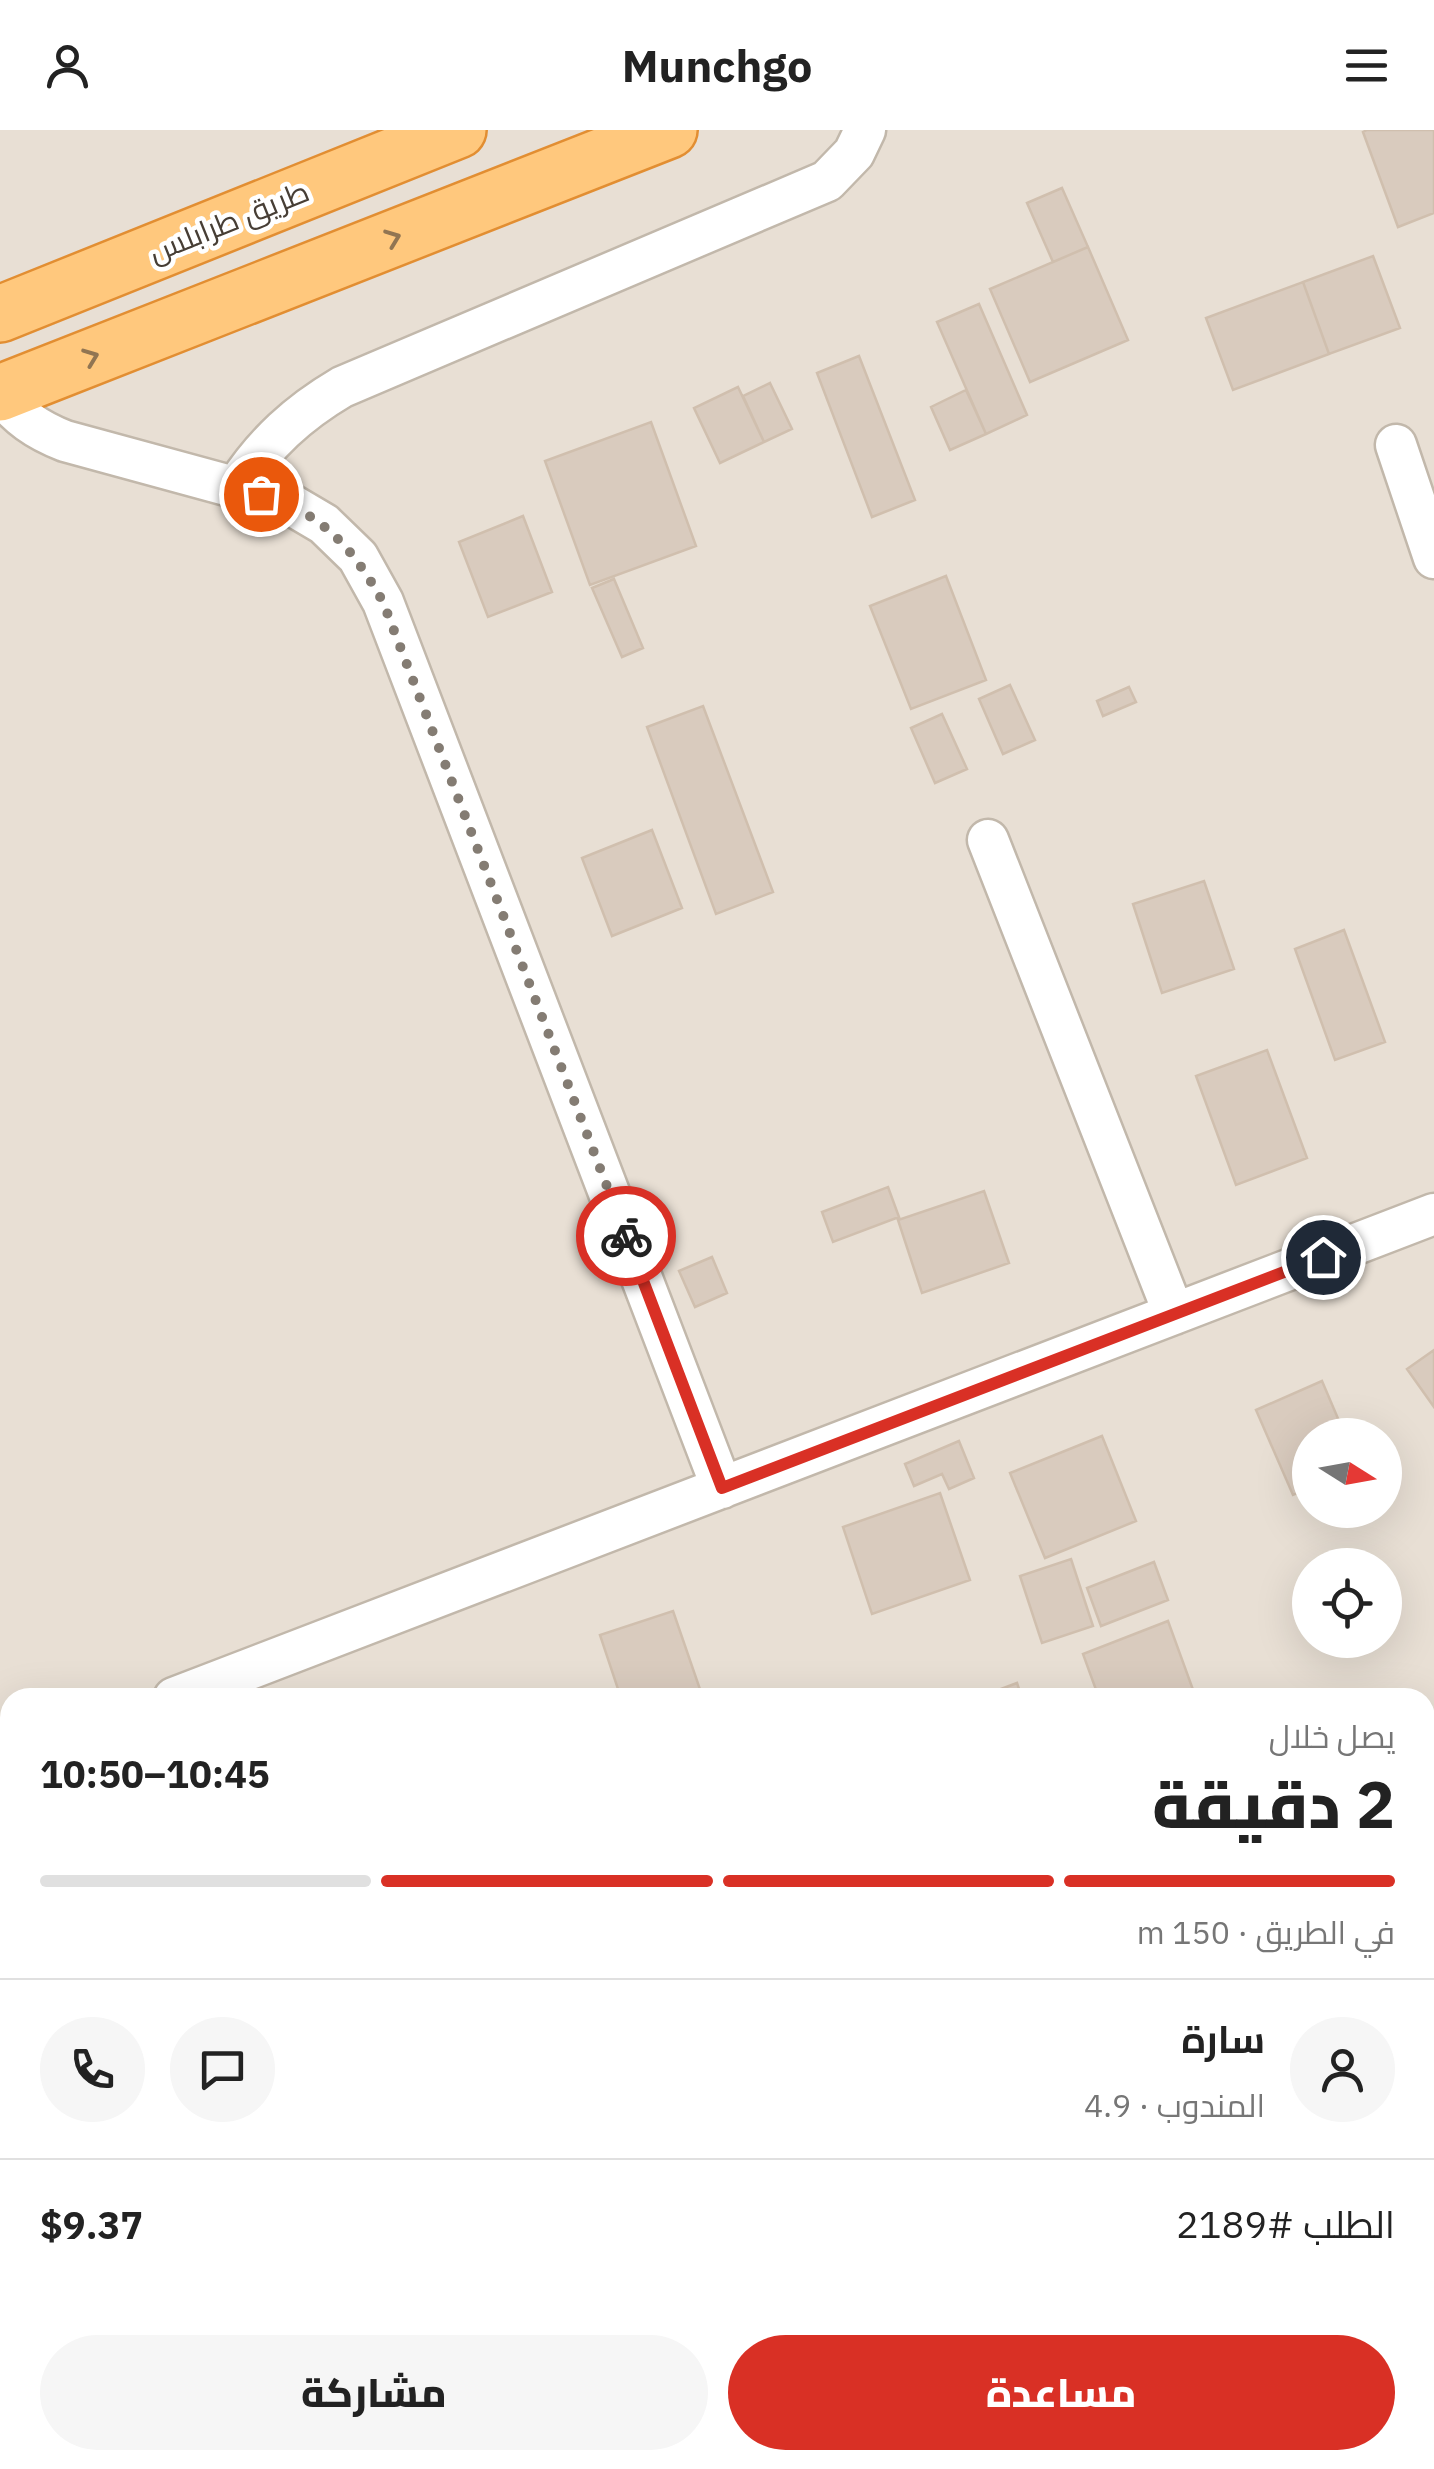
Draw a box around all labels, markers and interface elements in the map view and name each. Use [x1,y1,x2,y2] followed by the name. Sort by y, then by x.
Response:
[622,36,812,94] text: Munchgo
[40,38,95,93] icon: person
[1339,38,1394,93] icon: menu
[142,171,314,270] street label: طريق طرابلس
[384,230,401,250] one-way arrow
[81,348,98,369] one-way arrow
[219,452,304,537] pin
[234,467,289,522] icon: bag
[576,1186,676,1286] courier
[599,1209,654,1264] icon: bike
[1281,1215,1366,1300] pin
[1296,1230,1351,1285] icon: home
[1292,1418,1402,1528] north arrow
[1292,1418,1402,1658] map controls
[1292,1548,1402,1658] button: locate
[1269,1715,1395,1757] text: يصل خلال
[40,1749,270,1798] text: 10:45–10:50
[1152,1761,1395,1846] text: 2 دقيقة
[1137,1911,1395,1953] text: في الطريق · 150 m
[1182,2014,1265,2063] text: سارة
[40,2017,145,2122] button: phone
[170,2017,275,2122] button: chat
[1290,2017,1395,2122] button: person
[1084,2084,1265,2126] text: المندوب · 4.9
[1176,2199,1395,2248] text: الطلب #2189
[40,2200,143,2249] text: $9.37
[40,2335,708,2450] button: مشاركة
[728,2335,1395,2450] button: مساعدة

